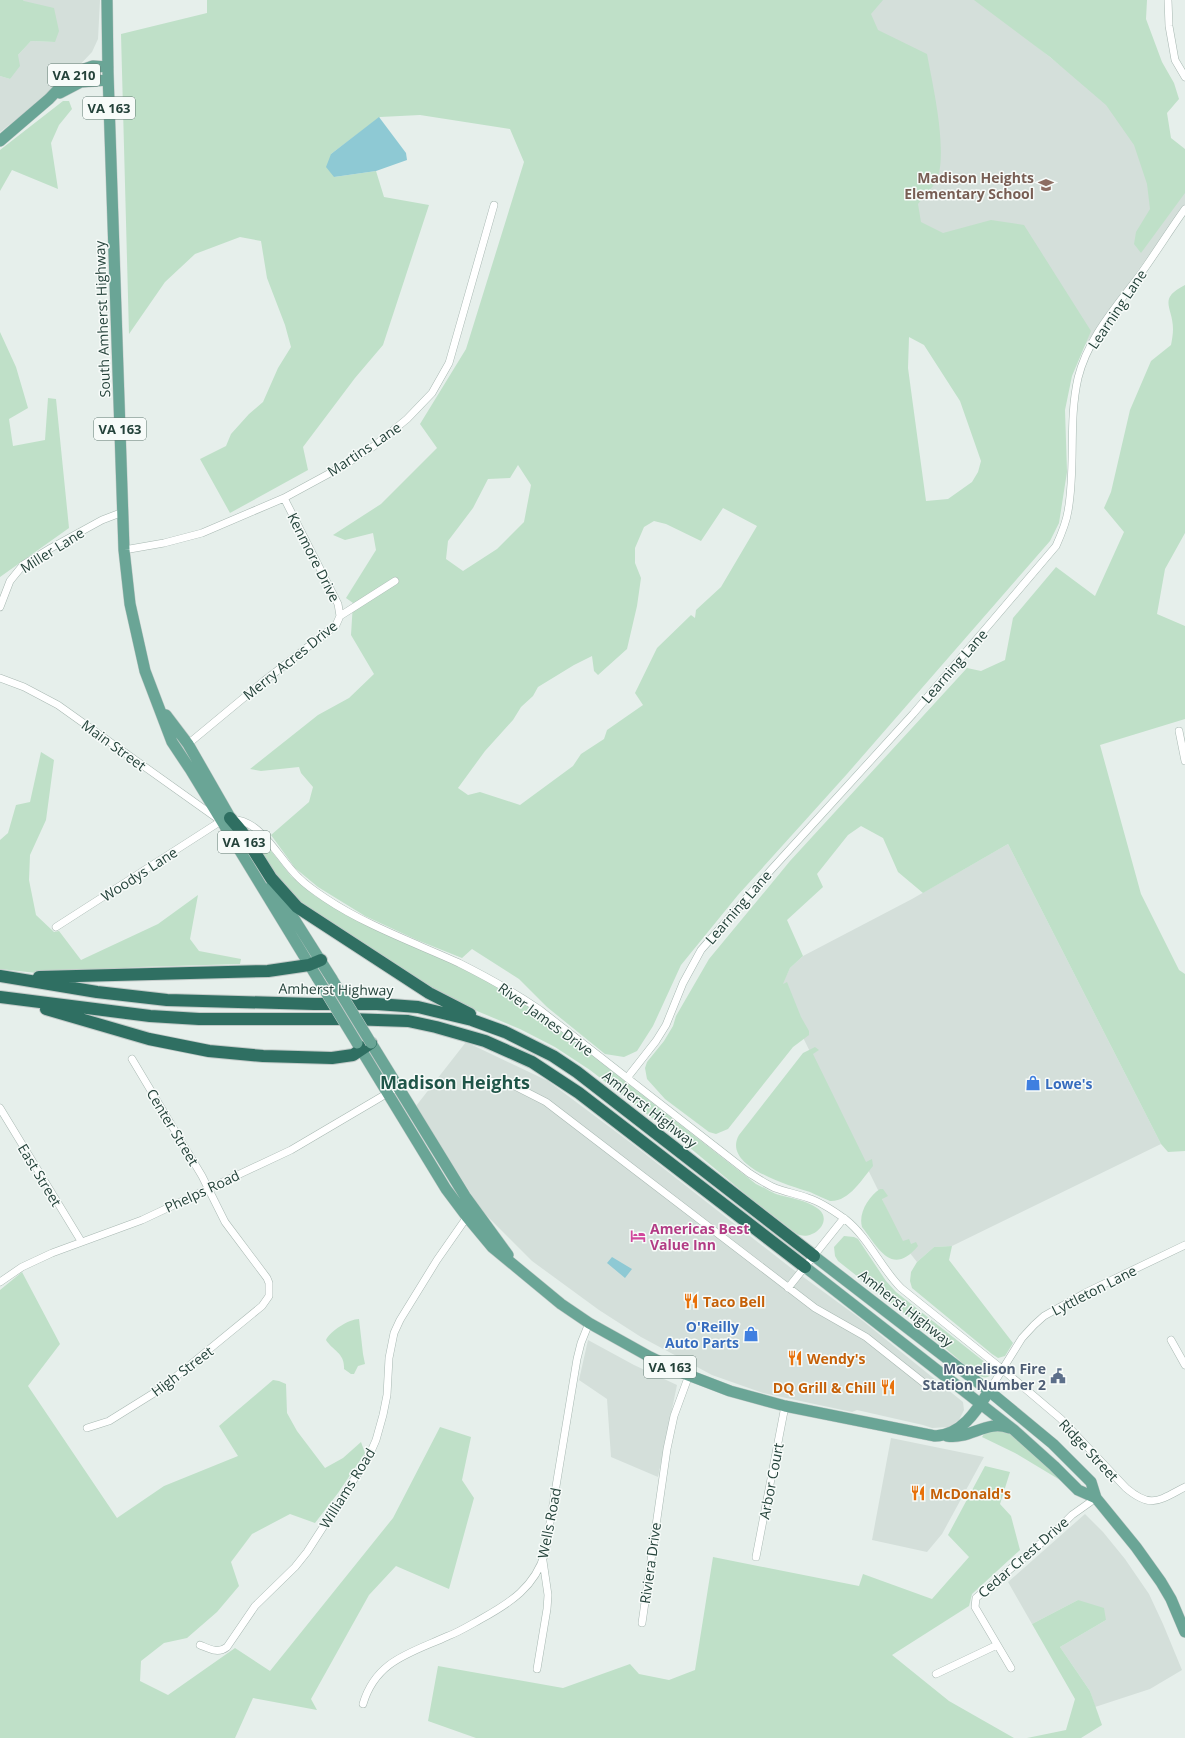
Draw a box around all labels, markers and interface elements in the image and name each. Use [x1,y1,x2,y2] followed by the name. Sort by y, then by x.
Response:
[48,64,100,86] road number: VA 210
[83,97,135,119] road number: VA 163
[904,168,1034,203] place label: Madison Heights Elementary School
[1037,176,1055,194] school or university icon: Madison Heights Elementary School
[90,239,114,398] street label: South Amherst Highway
[1083,265,1151,353] street label: Learning Lane
[323,417,405,481] street label: Martins Lane
[94,418,146,440] road number: VA 163
[283,509,345,605] street label: Kenmore Drive
[16,523,88,577] street label: Miller Lane
[239,616,341,704] street label: Merry Acres Drive
[917,625,991,707] street label: Learning Lane
[78,715,150,775] street label: Main Street
[218,831,270,853] road number: VA 163
[97,842,181,906] street label: Woodys Lane
[701,866,775,948] street label: Learning Lane
[278,978,395,1000] street label: Amherst Highway
[495,978,598,1060] street label: River James Drive
[599,1066,702,1152] street label: Amherst Highway
[380,1070,530,1094] district label: Madison Heights
[1024,1074,1042,1092] shop icon: Lowe's
[1045,1074,1093,1093] place label: Lowe's
[143,1085,203,1169] street label: Center Street
[14,1140,66,1210] street label: East Street
[161,1165,243,1217] street label: Phelps Road
[650,1219,749,1254] place label: Americas Best Value Inn
[629,1227,647,1245] hotel icon: Americas Best Value Inn
[1048,1260,1140,1320] street label: Lyttleton Lane
[855,1265,958,1351] street label: Amherst Highway
[682,1292,700,1310] restaurant icon: Taco Bell
[703,1292,765,1311] place label: Taco Bell
[665,1317,739,1352] place label: O'Reilly Auto Parts
[742,1325,760,1343] shop icon: O'Reilly Auto Parts
[147,1342,217,1400] street label: High Street
[786,1349,804,1367] restaurant icon: Wendy's
[807,1349,866,1368] place label: Wendy's
[644,1356,696,1378] road number: VA 163
[922,1359,1046,1394] place label: Monelison Fire Station Number 2
[1049,1367,1067,1385] public building icon: Monelison Fire Station Number 2
[773,1378,876,1397] place label: DQ Grill & Chill
[879,1378,897,1396] restaurant icon: DQ Grill & Chill
[1055,1415,1123,1485] street label: Ridge Street
[754,1441,788,1521] street label: Arbor Court
[315,1444,379,1532] street label: Williams Road
[909,1484,927,1502] restaurant icon: McDonald's
[930,1484,1011,1503] place label: McDonald's
[533,1486,565,1560] street label: Wells Road
[974,1512,1072,1602] street label: Cedar Crest Drive
[635,1521,665,1605] street label: Riviera Drive

